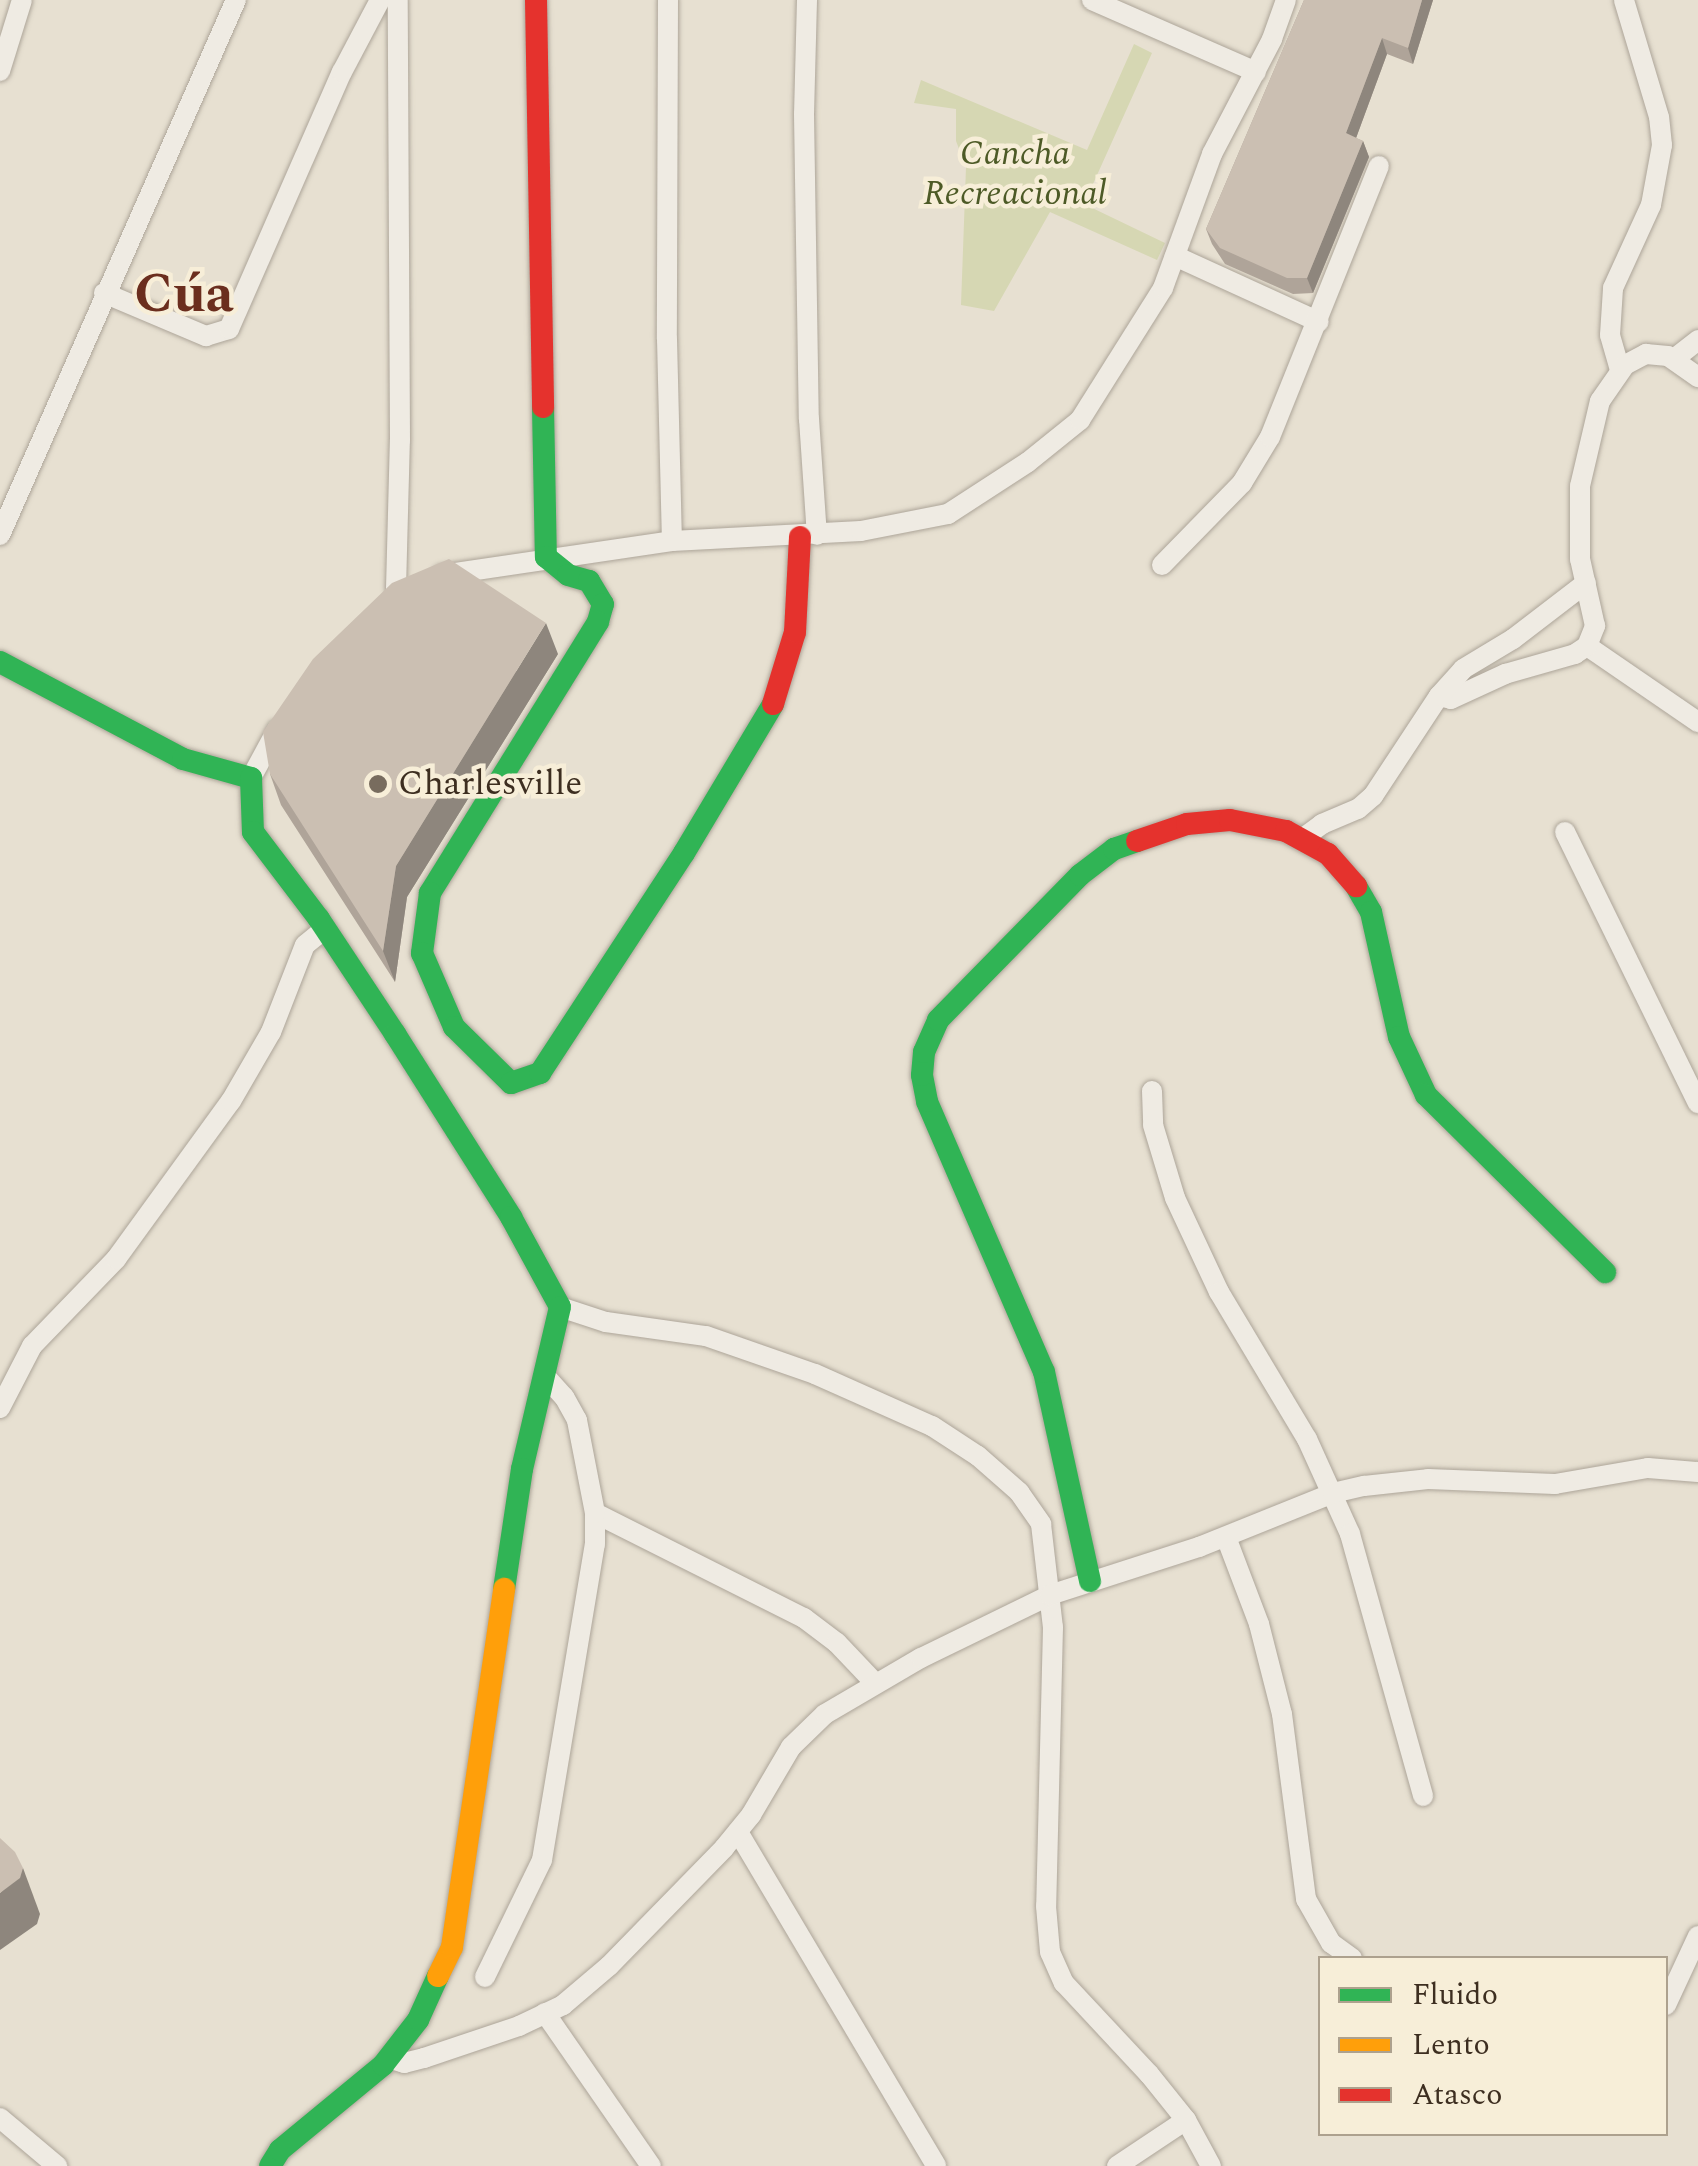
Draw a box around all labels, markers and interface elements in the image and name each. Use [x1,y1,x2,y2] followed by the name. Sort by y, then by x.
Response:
[923,133,1107,215] park label: Cancha Recreacional
[134,262,234,328] district label: Cúa
[398,763,582,805] place label: Charlesville
[367,773,389,795] marker: Charlesville
[1318,1956,1668,2136] legend
[1412,1972,1498,2018] text: Fluido
[1412,2022,1490,2068] text: Lento
[1412,2072,1502,2118] text: Atasco

